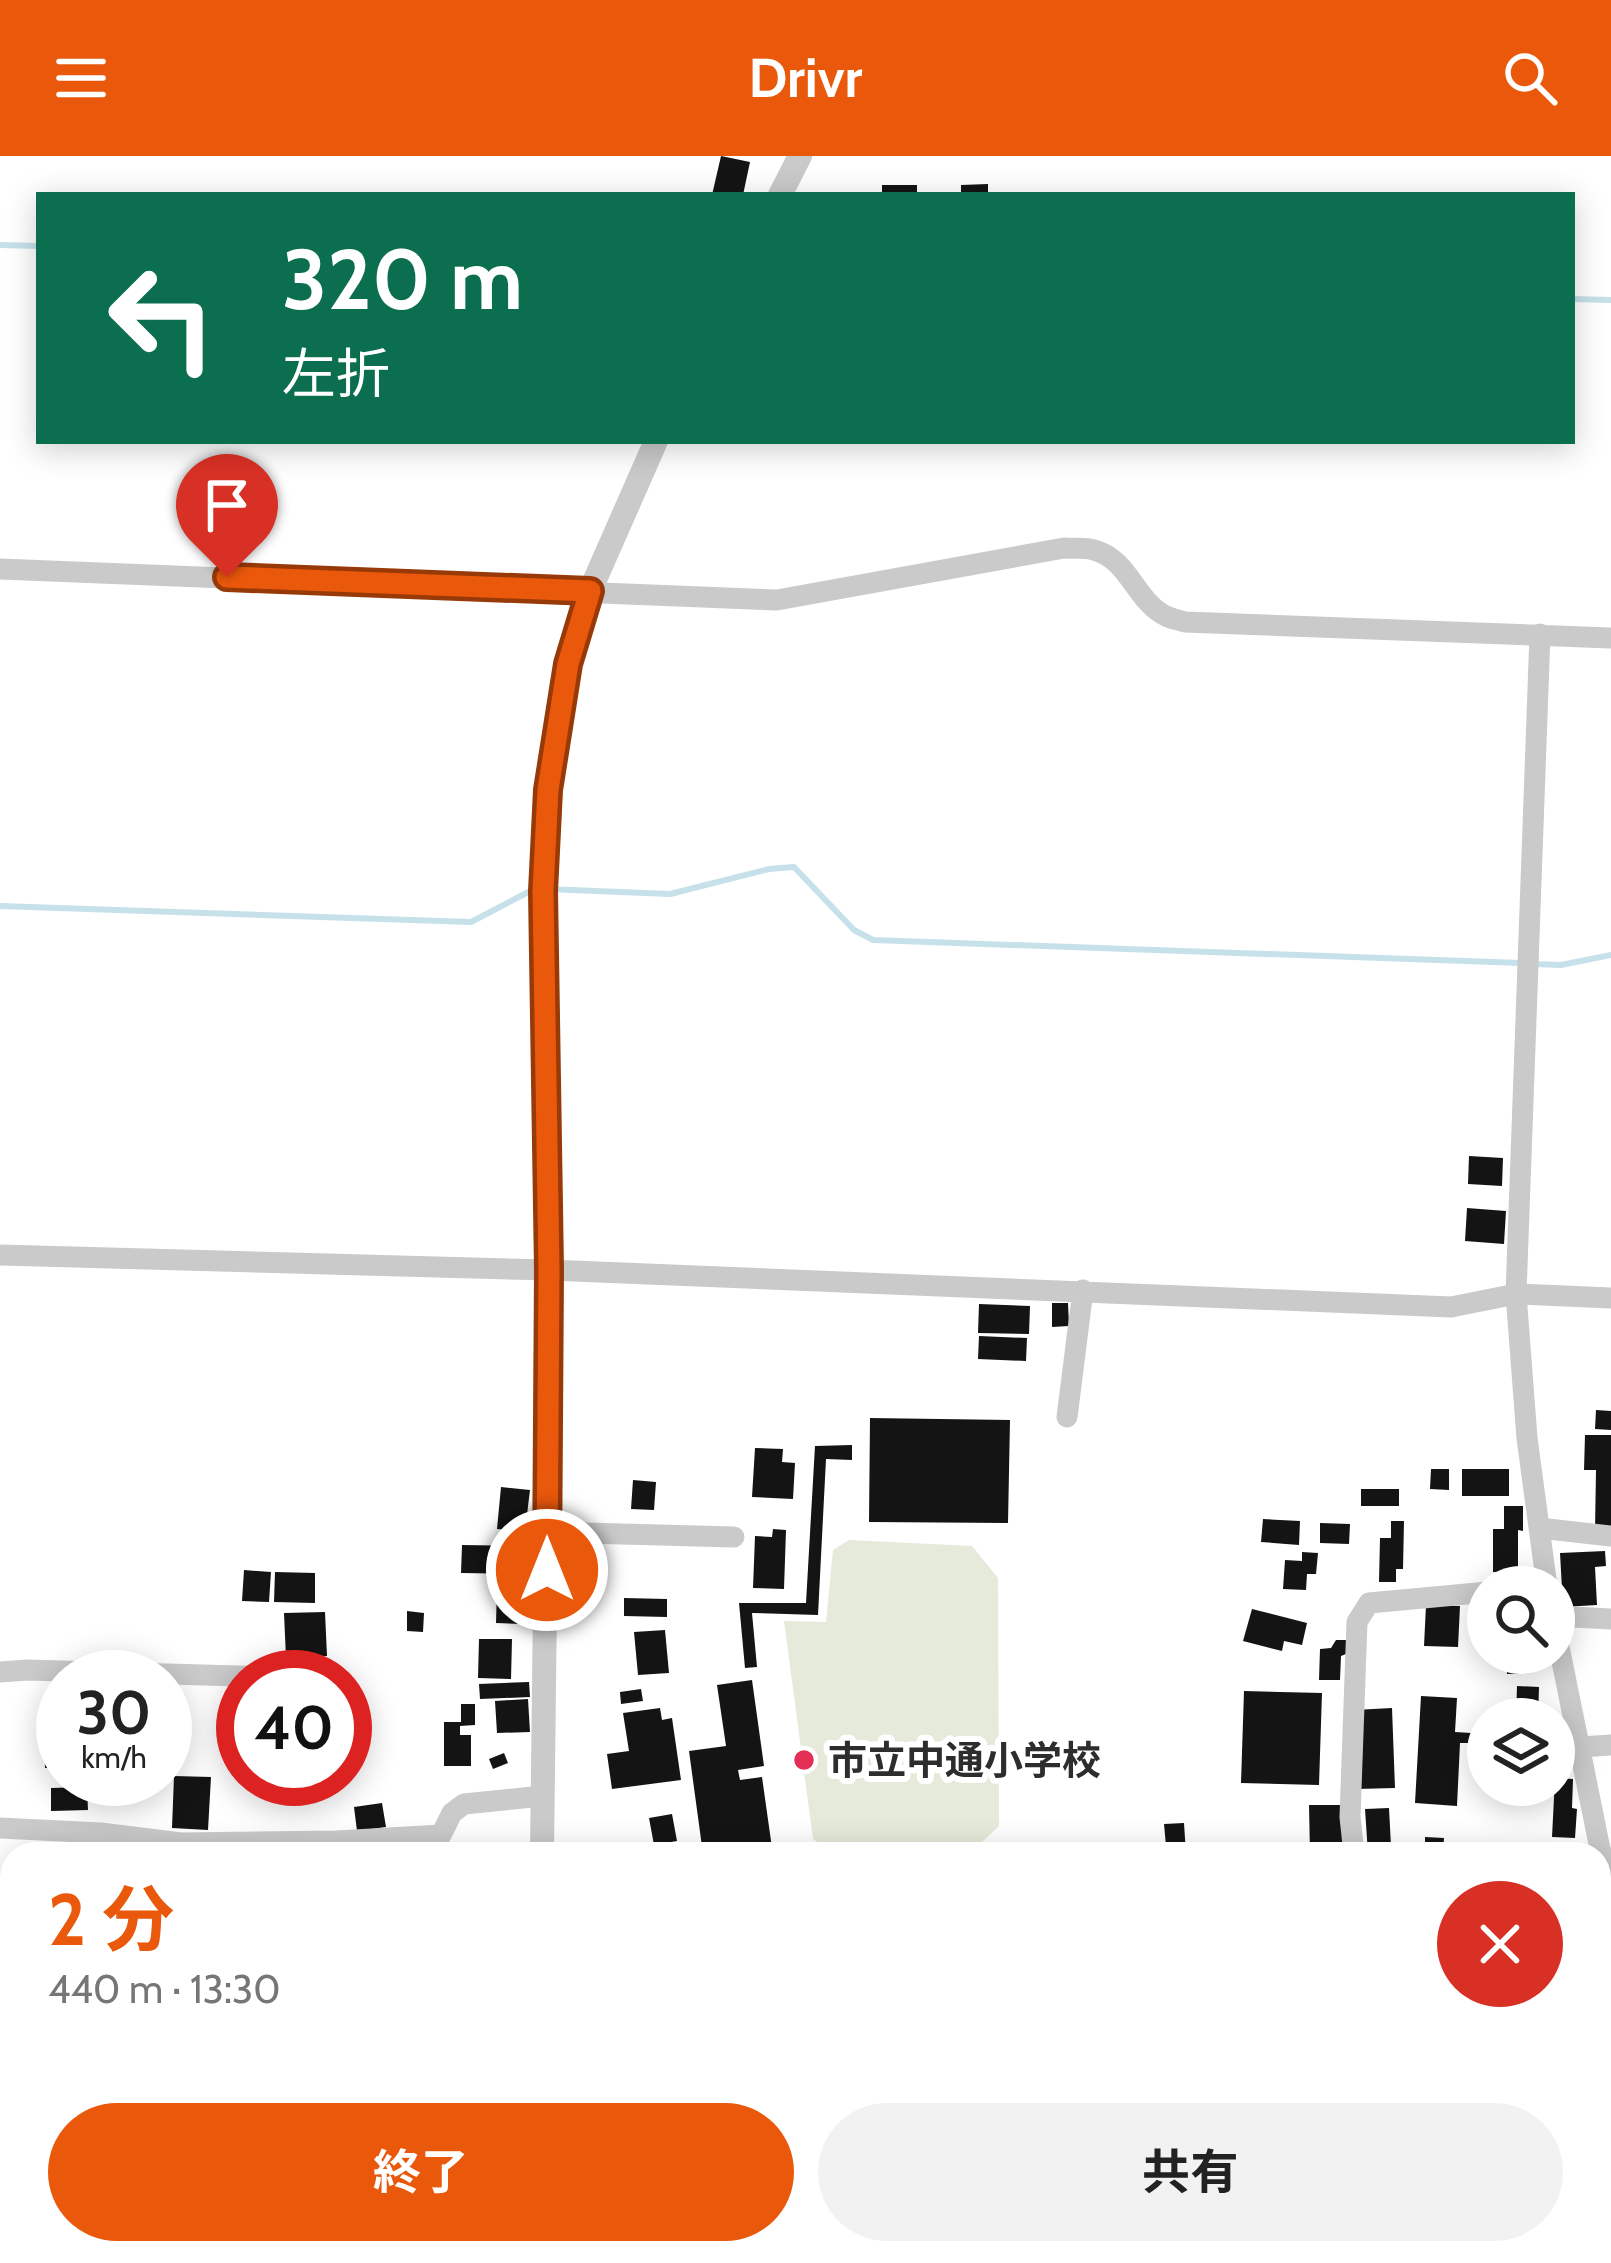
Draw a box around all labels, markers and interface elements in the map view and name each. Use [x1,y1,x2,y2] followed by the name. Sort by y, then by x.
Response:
[48,45,114,111] icon: menu
[749,45,862,111] text: Drivr
[1497,45,1563,111] icon: search
[282,228,523,330] text: 320 m
[84,240,240,396] icon: left
[282,341,390,407] text: 左折
[176,454,278,577] pin
[194,472,260,538] icon: arrive
[484,1507,610,1633] position arrow
[1467,1566,1575,1806] map controls
[1467,1566,1575,1674] button: search
[216,1650,372,1806] speed limit sign: 40
[77,1676,151,1749] text: 30
[1467,1698,1575,1806] button: layers
[828,1736,1101,1784] place label: 市立中通小学校
[81,1739,147,1776] text: km/h
[791,1747,817,1773] marker: 市立中通小学校
[48,1876,174,1963] text: 2 分
[1437,1881,1563,2007] button: close
[48,1965,280,2013] text: 440 m · 13:30
[48,2103,794,2241] button: 終了
[818,2103,1563,2241] button: 共有

